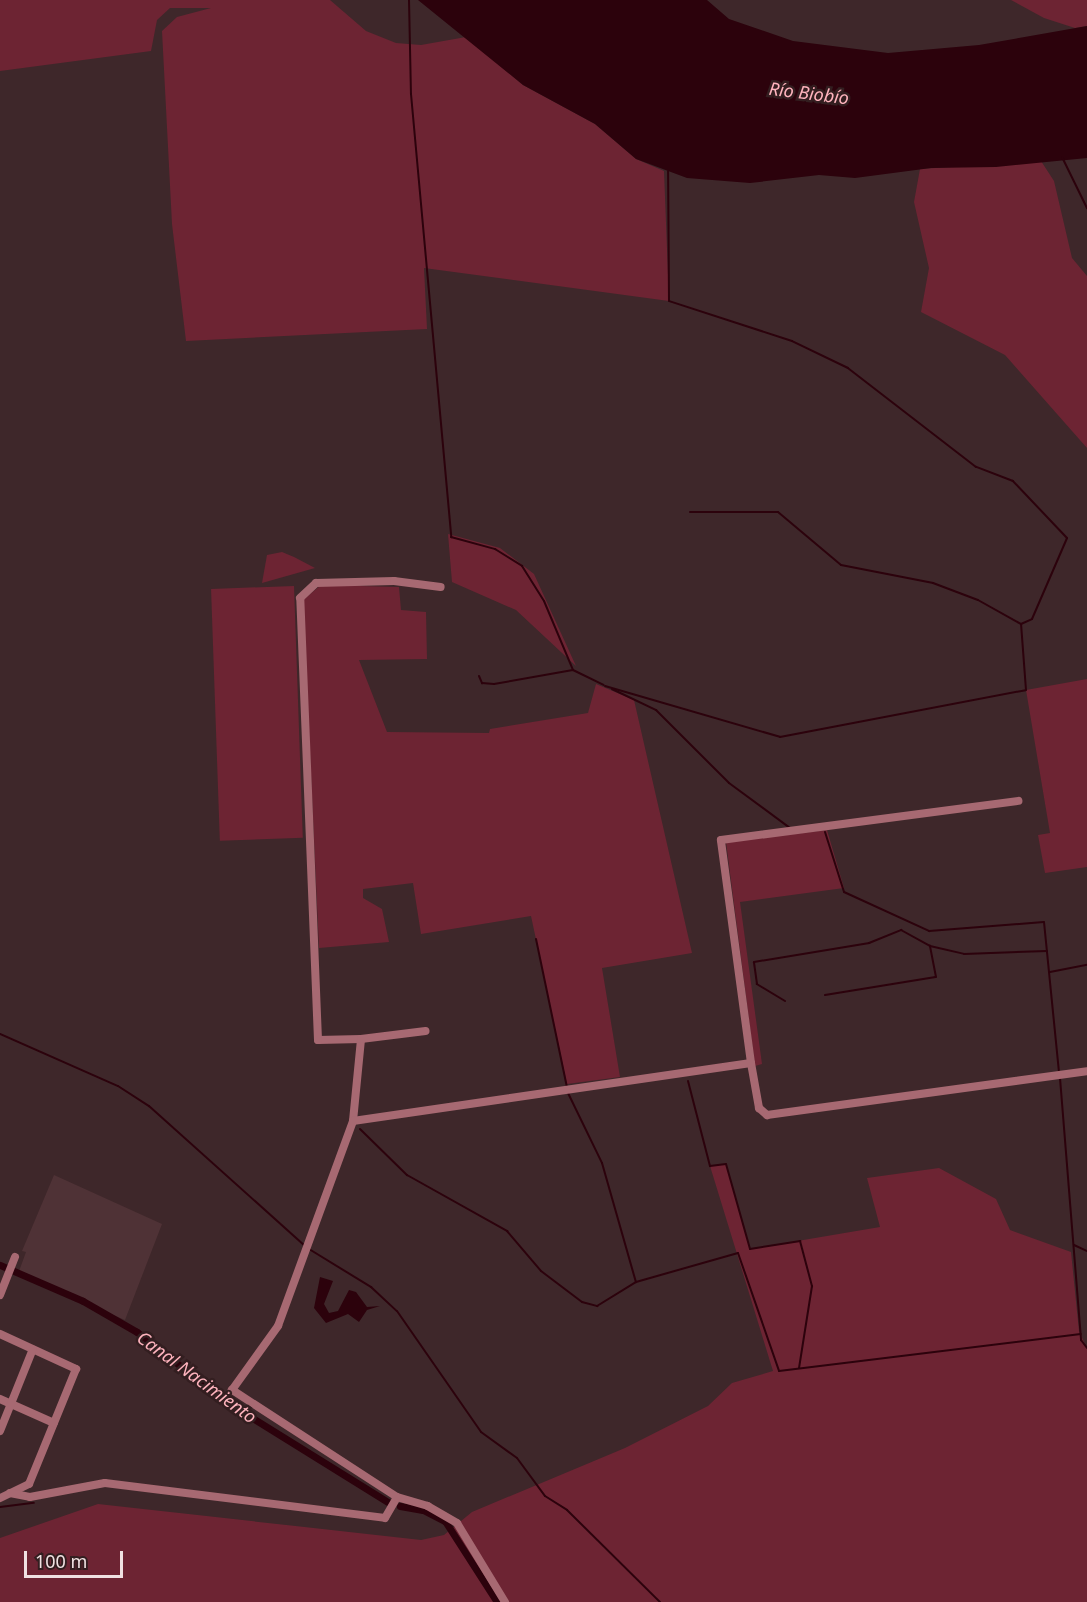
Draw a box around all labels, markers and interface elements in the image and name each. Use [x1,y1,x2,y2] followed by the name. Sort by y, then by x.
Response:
[768,77,850,109] water label: Río Biobío
[133,1326,261,1428] water label: Canal Nacimiento
[27,1539,126,1577] scale bar
[35,1549,87,1573] text: 100 m

